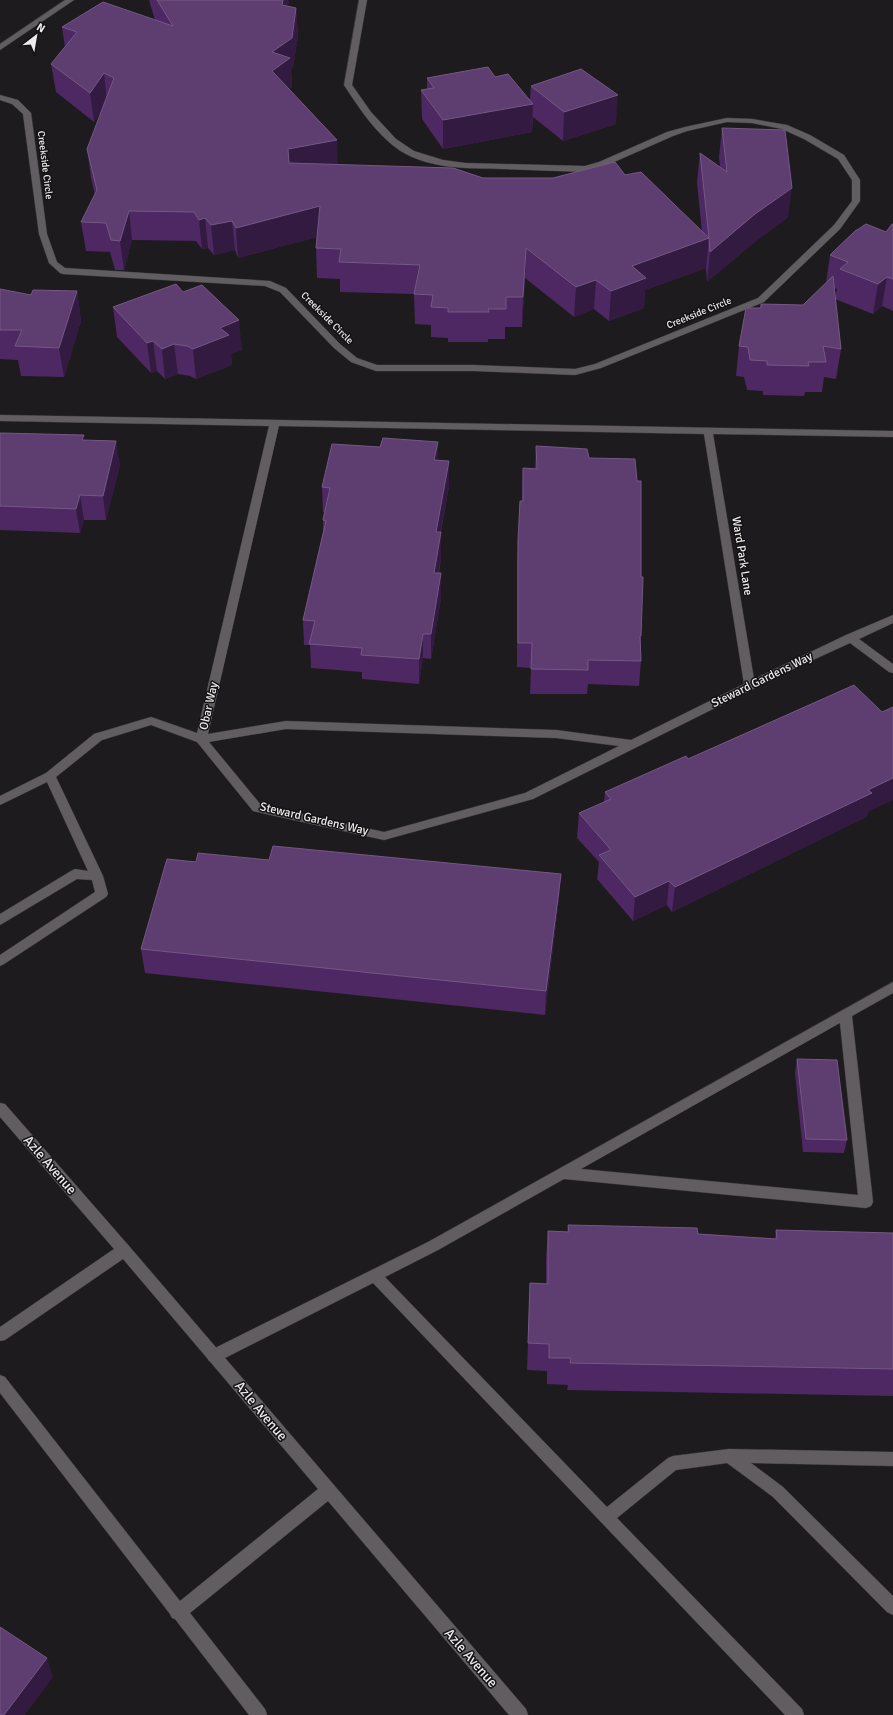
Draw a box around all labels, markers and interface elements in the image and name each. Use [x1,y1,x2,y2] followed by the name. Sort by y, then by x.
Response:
[16,16,56,56] north arrow
[34,20,48,35] text: N
[35,130,55,200] street label: Creekside Circle
[298,289,356,347] street label: Creekside Circle
[665,295,733,331] street label: Creekside Circle
[728,515,756,597] street label: Ward Park Lane
[709,649,815,711] street label: Steward Gardens Way
[196,680,222,731] street label: Obar Way
[258,799,370,839] street label: Steward Gardens Way
[20,1132,80,1198] street label: Azle Avenue
[231,1378,291,1444] street label: Azle Avenue
[441,1625,501,1691] street label: Azle Avenue

